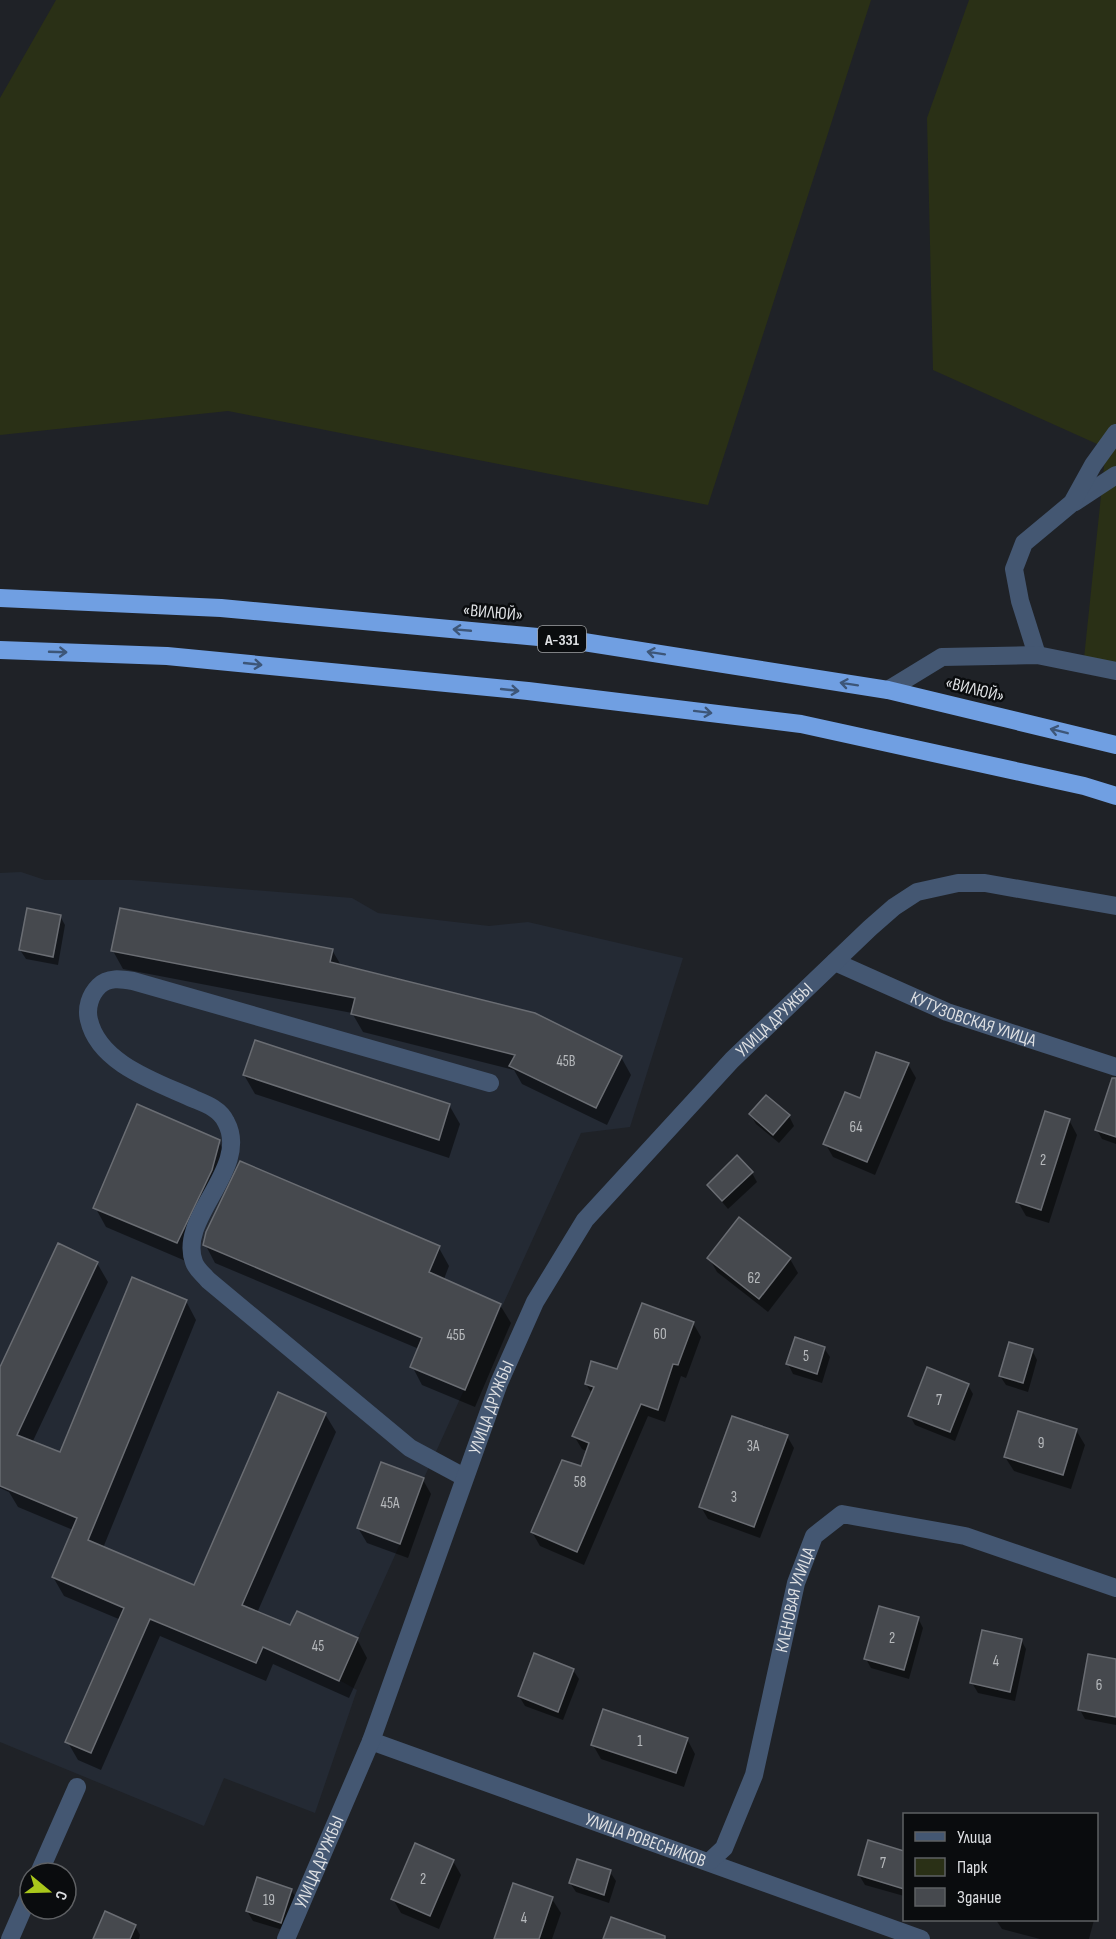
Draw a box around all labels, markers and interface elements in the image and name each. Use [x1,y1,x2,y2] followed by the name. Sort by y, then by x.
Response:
[462,599,524,626] street label: «ВИЛЮЙ»
[453,624,473,635] one-way arrow
[538,626,586,652] road number: А-331
[48,646,68,657] one-way arrow
[647,648,666,659] one-way arrow
[243,659,262,670] one-way arrow
[943,672,1007,707] street label: «ВИЛЮЙ»
[839,678,859,689] one-way arrow
[499,685,519,696] one-way arrow
[693,707,713,718] one-way arrow
[1050,725,1069,737] one-way arrow
[732,978,817,1062] street label: УЛИЦА ДРУЖБЫ
[907,987,1039,1051] street label: КУТУЗОВСКАЯ УЛИЦА
[556,1052,576,1071] house number: 45В
[849,1118,863,1137] house number: 64
[1040,1151,1046,1170] house number: 2
[748,1269,760,1288] house number: 62
[653,1325,667,1344] house number: 60
[447,1326,466,1345] house number: 45Б
[803,1347,809,1366] house number: 5
[464,1357,519,1457] street label: УЛИЦА ДРУЖБЫ
[936,1391,942,1410] house number: 7
[1038,1434,1044,1453] house number: 9
[747,1437,760,1456] house number: 3А
[574,1473,586,1492] house number: 58
[731,1488,737,1507] house number: 3
[381,1494,400,1513] house number: 45А
[771,1544,820,1655] street label: КЛЕНОВАЯ УЛИЦА
[889,1629,895,1648] house number: 2
[312,1637,324,1656] house number: 45
[993,1652,999,1671] house number: 4
[1096,1676,1102,1695] house number: 6
[637,1732,643,1751] house number: 1
[582,1809,709,1872] street label: УЛИЦА РОВЕСНИКОВ
[291,1813,349,1911] street label: УЛИЦА ДРУЖБЫ
[903,1813,1098,1921] legend
[957,1827,992,1848] text: Улица
[880,1854,886,1873] house number: 7
[957,1857,988,1878] text: Парк
[18,1861,78,1921] north arrow
[420,1870,426,1889] house number: 2
[957,1887,1002,1908] text: Здание
[50,1888,71,1902] text: С
[263,1891,275,1910] house number: 19
[521,1909,527,1928] house number: 4

